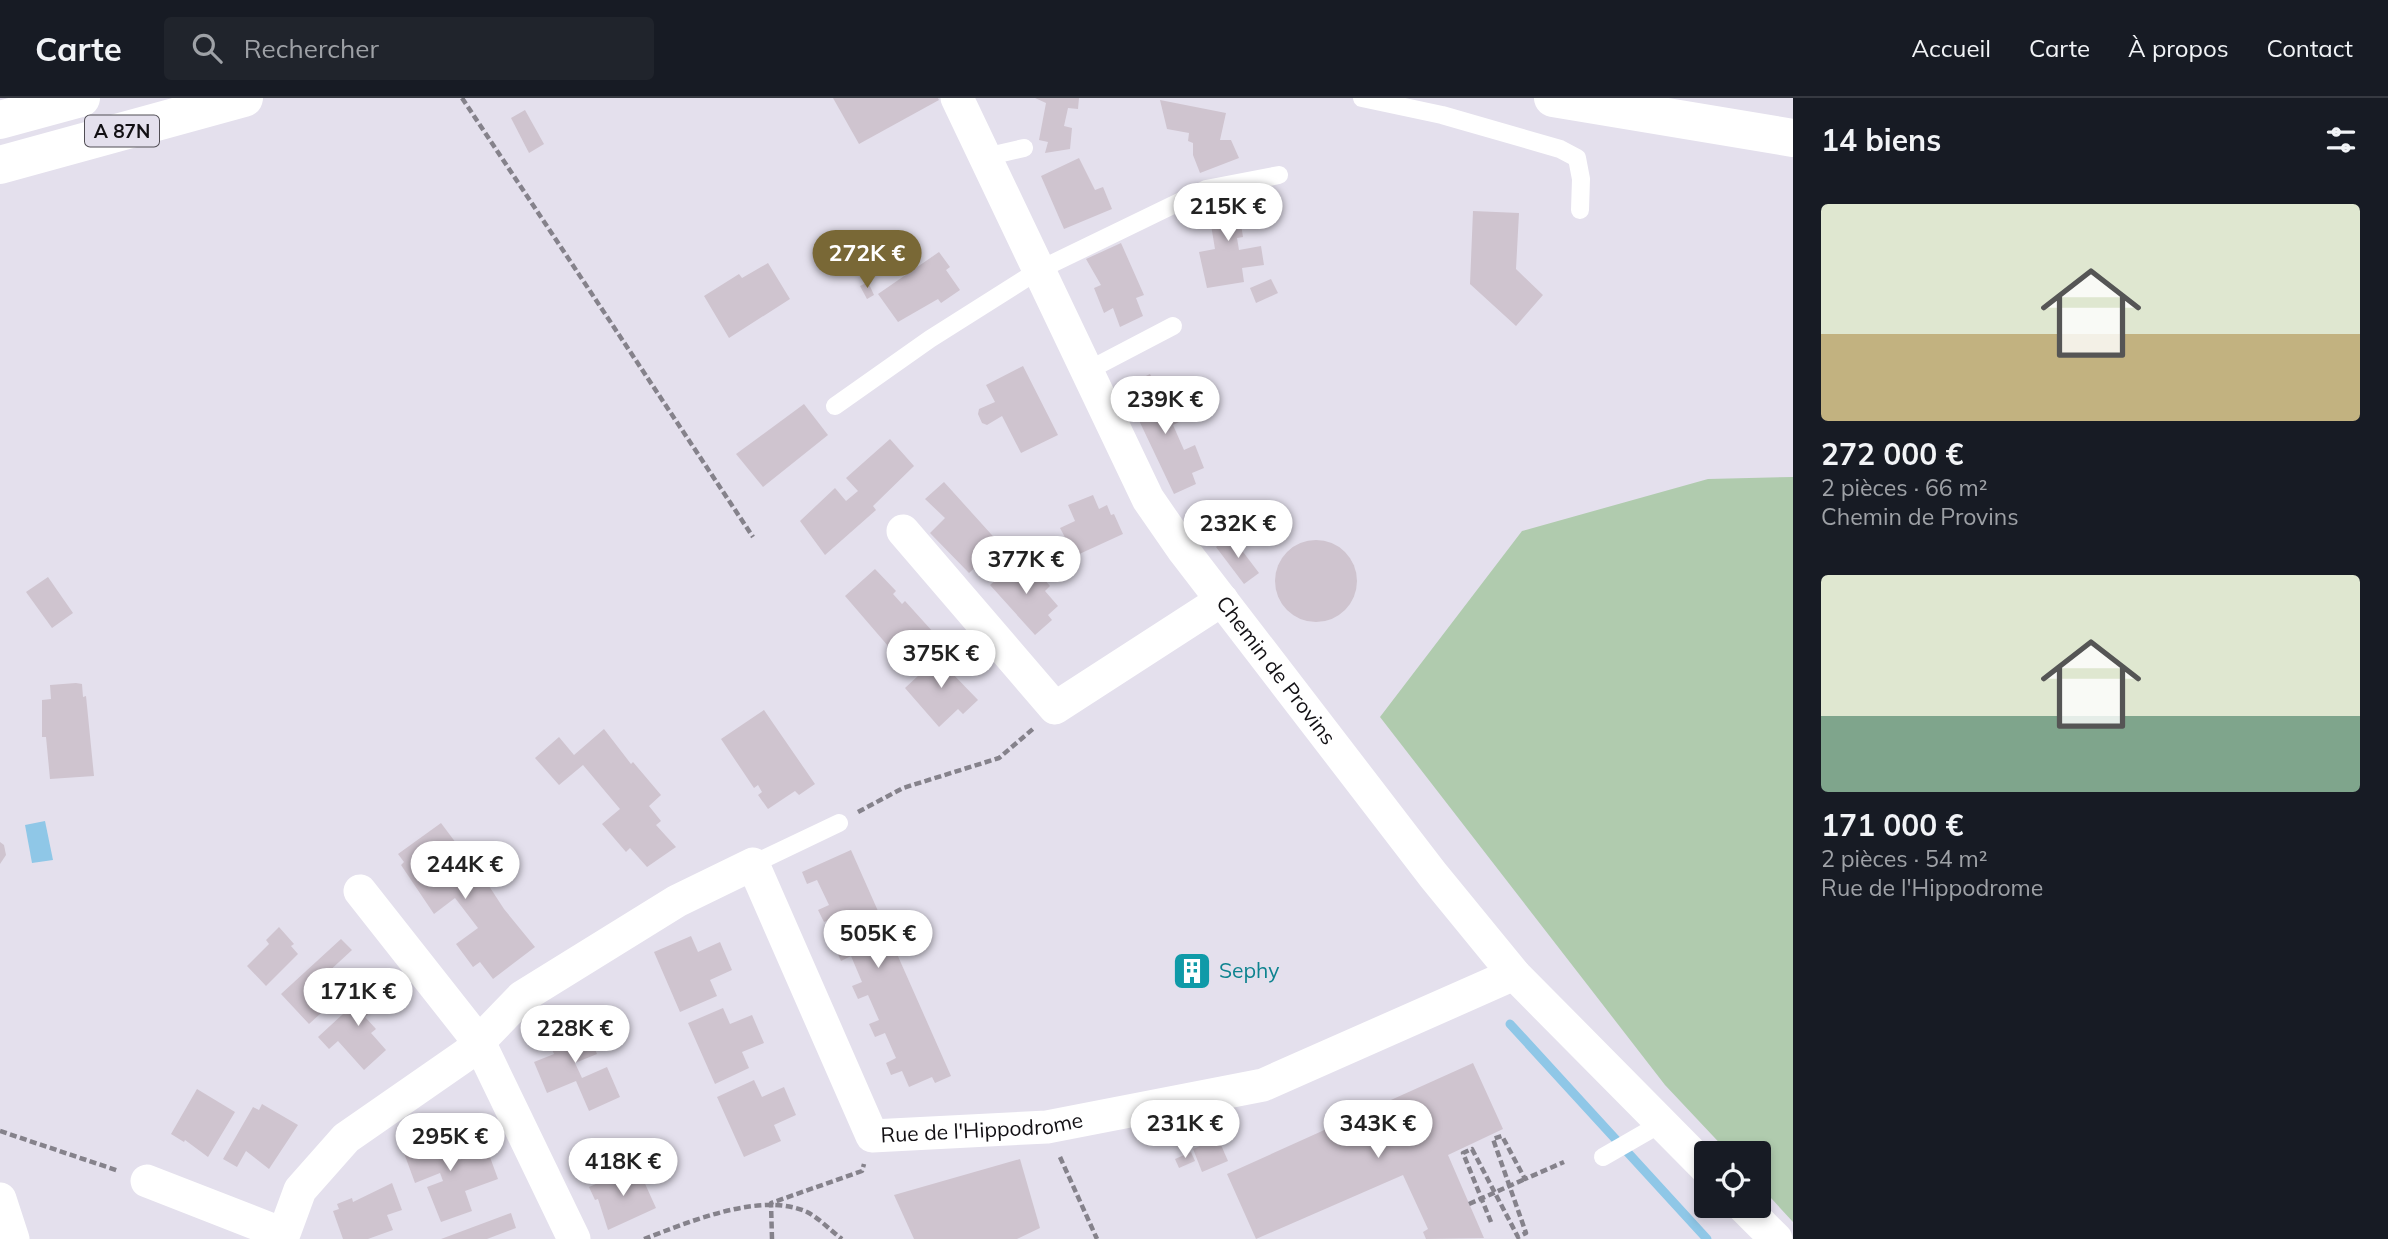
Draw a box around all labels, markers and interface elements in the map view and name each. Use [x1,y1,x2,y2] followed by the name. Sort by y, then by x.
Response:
[164,17,654,80] search box
[35,28,122,69] text: Carte
[188,29,226,67] icon: search
[244,32,379,65] text: Rechercher
[1912,33,1991,63] text: Accueil
[2029,33,2090,63] text: Carte
[2128,33,2229,63] text: À propos
[2267,33,2353,63] text: Contact
[85,116,159,146] road number: A 87N
[1821,121,1941,159] text: 14 biens
[2322,121,2360,159] icon: filters
[1171,184,1285,243] pin: 215K €
[1190,191,1266,220] text: 215K €
[810,230,924,290] pin: 272K €
[829,238,905,267] text: 272K €
[2028,250,2154,376] icon: home
[1108,376,1222,436] pin: 239K €
[1127,384,1203,413] text: 239K €
[1821,435,1963,473] text: 272 000 €
[1821,473,1988,502] text: 2 pièces · 66 m²
[1181,500,1295,560] pin: 232K €
[1821,502,2019,531] text: Chemin de Provins
[1200,508,1276,537] text: 232K €
[969,536,1083,596] pin: 377K €
[988,544,1064,573] text: 377K €
[1211,590,1342,749] street label: Chemin de Provins
[2028,621,2154,747] icon: home
[884,630,998,690] pin: 375K €
[903,638,979,667] text: 375K €
[1821,806,1963,844] text: 171 000 €
[408,842,522,901] pin: 244K €
[1821,844,1988,873] text: 2 pièces · 54 m²
[427,849,503,878] text: 244K €
[1821,873,2043,902] text: Rue de l'Hippodrome
[821,910,935,970] pin: 505K €
[840,918,916,947] text: 505K €
[1171,950,1213,992] building icon: Sephy
[1219,957,1279,983] place label: Sephy
[301,968,415,1028] pin: 171K €
[320,976,396,1005] text: 171K €
[518,1006,632,1065] pin: 228K €
[537,1013,613,1042] text: 228K €
[1128,1100,1242,1160] pin: 231K €
[1321,1100,1435,1160] pin: 343K €
[880,1106,1085,1148] street label: Rue de l'Hippodrome
[1147,1108,1223,1137] text: 231K €
[1340,1108,1416,1137] text: 343K €
[393,1114,507,1173] pin: 295K €
[412,1121,488,1150] text: 295K €
[566,1138,680,1198] pin: 418K €
[1694,1141,1771,1218] map controls
[1694,1141,1771,1218] button: locate
[585,1146,661,1175] text: 418K €

